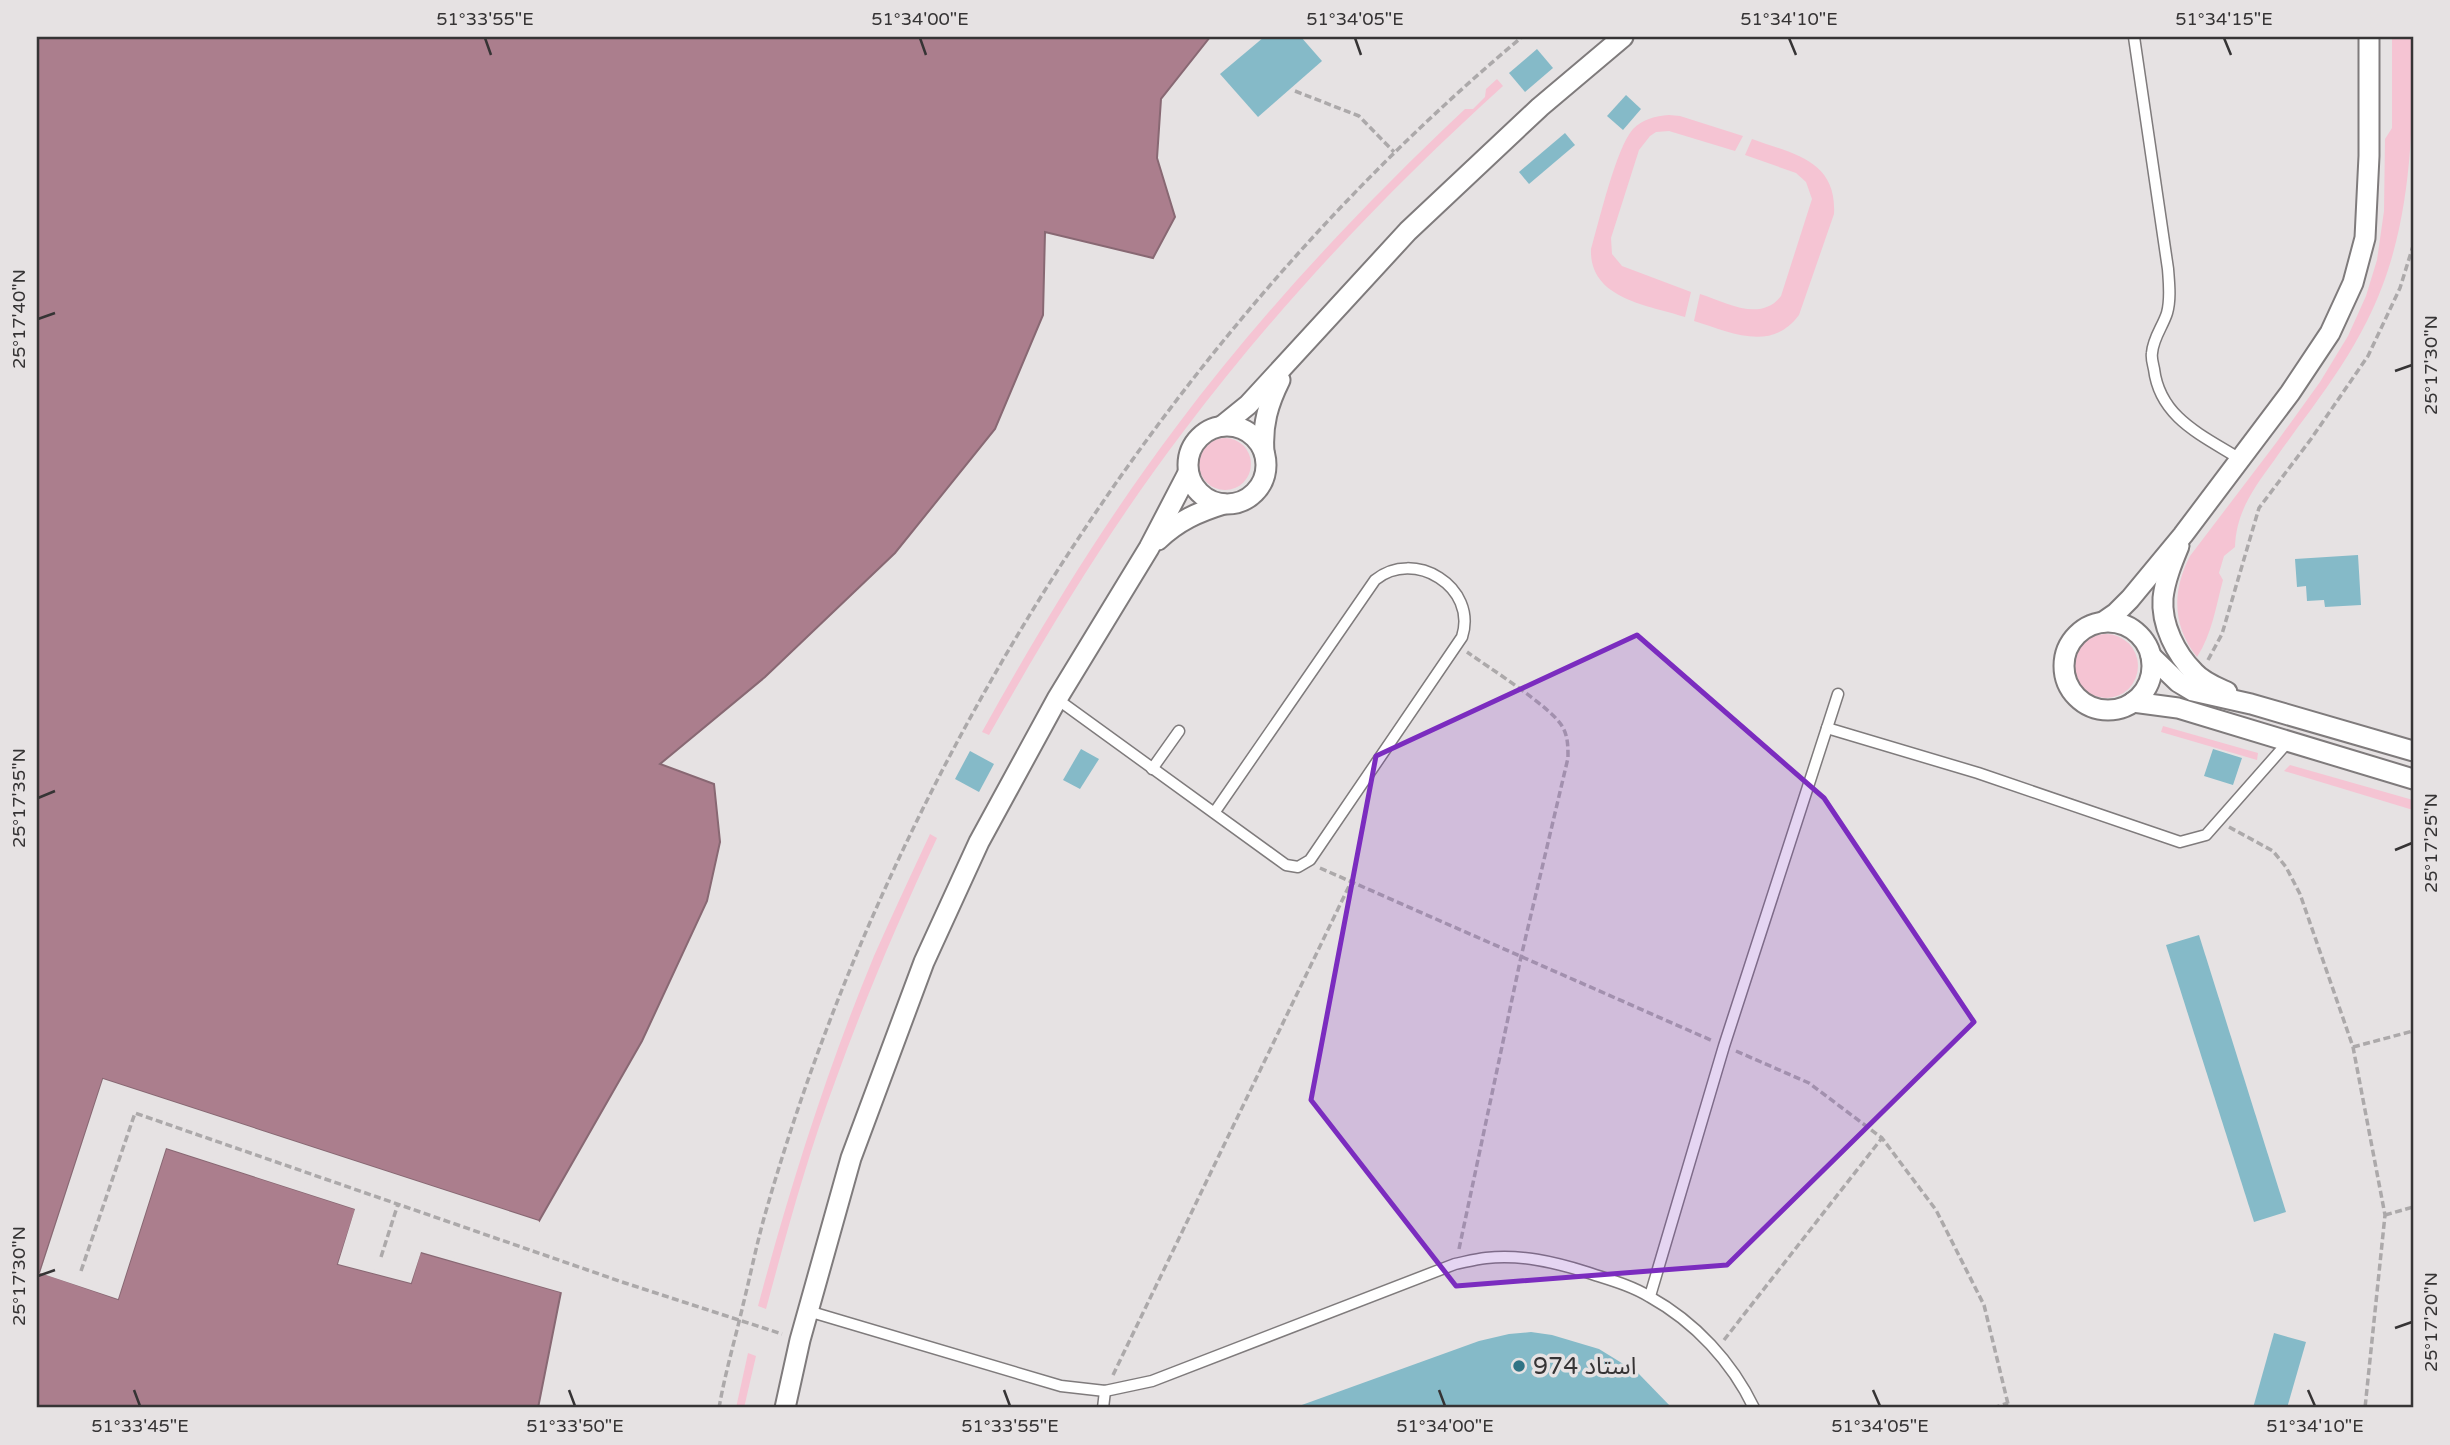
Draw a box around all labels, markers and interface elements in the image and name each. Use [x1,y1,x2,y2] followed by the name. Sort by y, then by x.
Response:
[436,8,534,30] text: 51°33'55"E
[871,8,969,30] text: 51°34'00"E
[1306,8,1404,30] text: 51°34'05"E
[1740,8,1838,30] text: 51°34'10"E
[2175,8,2273,30] text: 51°34'15"E
[8,269,30,369] text: 25°17'40"N
[2420,315,2442,415] text: 25°17'30"N
[8,748,30,848] text: 25°17'35"N
[2420,793,2442,893] text: 25°17'25"N
[8,1226,30,1326] text: 25°17'30"N
[2420,1272,2442,1372] text: 25°17'20"N
[1533,1352,1636,1381] place label: استاد 974
[1511,1358,1527,1374] marker: استاد 974
[91,1415,189,1437] text: 51°33'45"E
[526,1415,624,1437] text: 51°33'50"E
[961,1415,1059,1437] text: 51°33'55"E
[1396,1415,1494,1437] text: 51°34'00"E
[1831,1415,1929,1437] text: 51°34'05"E
[2266,1415,2364,1437] text: 51°34'10"E

